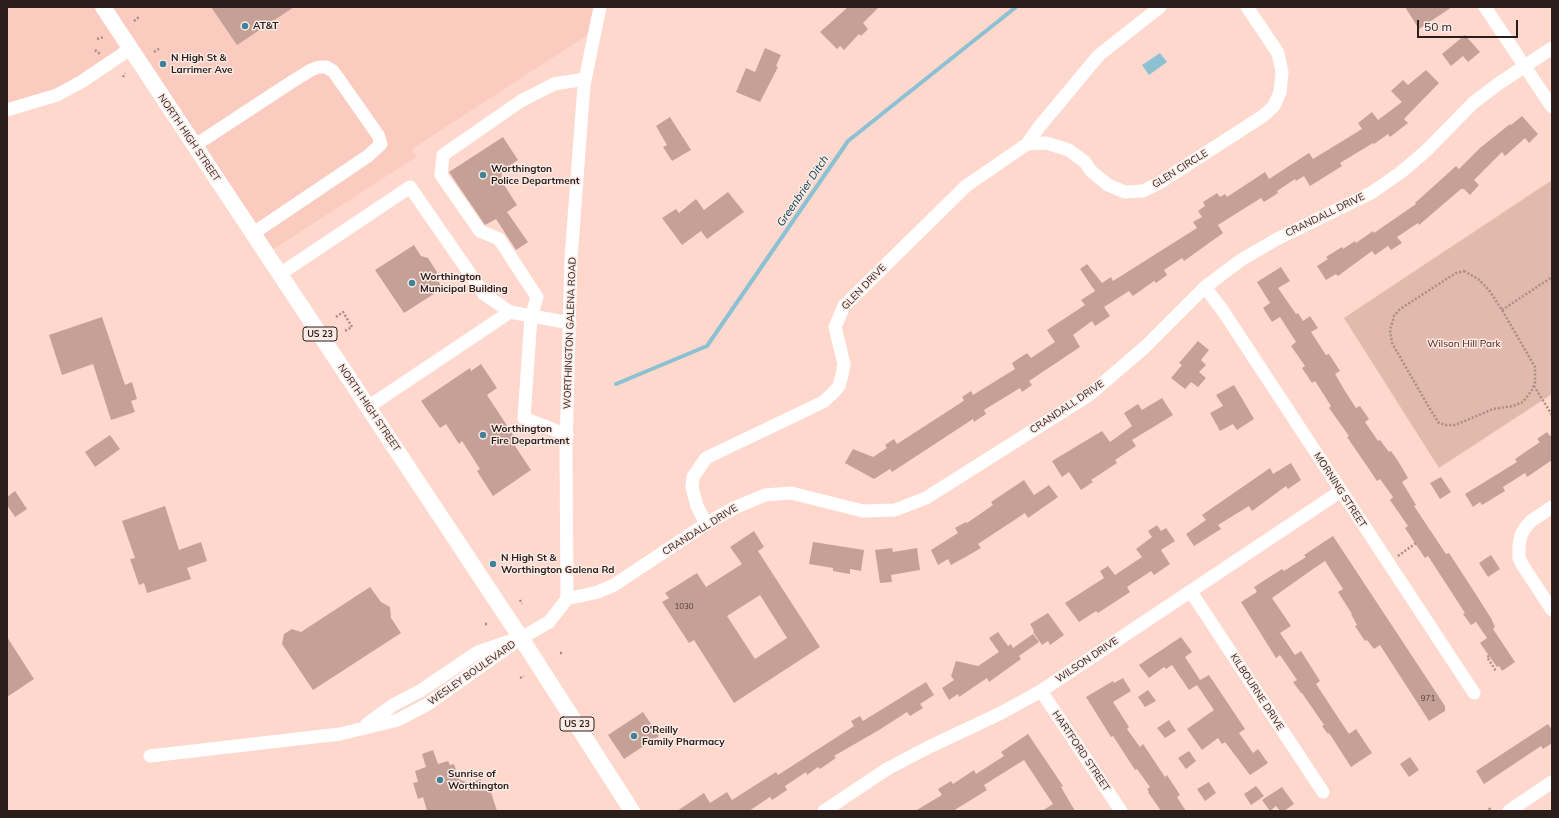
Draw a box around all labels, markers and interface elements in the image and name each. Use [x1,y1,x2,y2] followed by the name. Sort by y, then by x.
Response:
[1419,12,1520,38] scale bar
[1424,19,1452,34] text: 50 m
[253,20,278,32] place label: AT&T
[240,21,250,31] marker: AT&T
[171,52,232,76] place label: N High St & Larrimer Ave
[158,59,168,69] marker: N High St & Larrimer Ave
[155,92,223,184] street label: NORTH HIGH STREET
[1150,147,1210,191] street label: GLEN CIRCLE
[774,153,832,229] water label: Greenbrier Ditch
[491,163,579,186] place label: Worthington Police Department
[478,170,488,180] marker: Worthington Police Department
[1283,191,1367,239] street label: CRANDALL DRIVE
[561,257,579,409] street label: WORTHINGTON GALENA ROAD
[839,262,889,312] street label: GLEN DRIVE
[420,271,508,294] place label: Worthington Municipal Building
[407,278,417,288] marker: Worthington Municipal Building
[303,327,337,341] road number: US 23
[1427,338,1501,350] park label: Wilson Hill Park
[335,362,403,454] street label: NORTH HIGH STREET
[1028,378,1106,436] street label: CRANDALL DRIVE
[491,423,569,446] place label: Worthington Fire Department
[478,430,488,440] marker: Worthington Fire Department
[1311,450,1369,530] street label: MORNING STREET
[660,502,740,558] street label: CRANDALL DRIVE
[501,552,615,576] place label: N High St & Worthington Galena Rd
[488,559,498,569] marker: N High St & Worthington Galena Rd
[674,602,694,612] house number: 1030
[1053,635,1121,685] street label: WILSON DRIVE
[426,638,518,708] street label: WESLEY BOULEVARD
[1228,651,1286,733] street label: KILBOURNE DRIVE
[1421,694,1435,704] house number: 971
[1050,708,1112,794] street label: HARTFORD STREET
[560,717,594,731] road number: US 23
[642,724,725,748] place label: O'Reilly Family Pharmacy
[629,731,639,741] marker: O'Reilly Family Pharmacy
[448,768,509,792] place label: Sunrise of Worthington
[435,775,445,785] marker: Sunrise of Worthington

